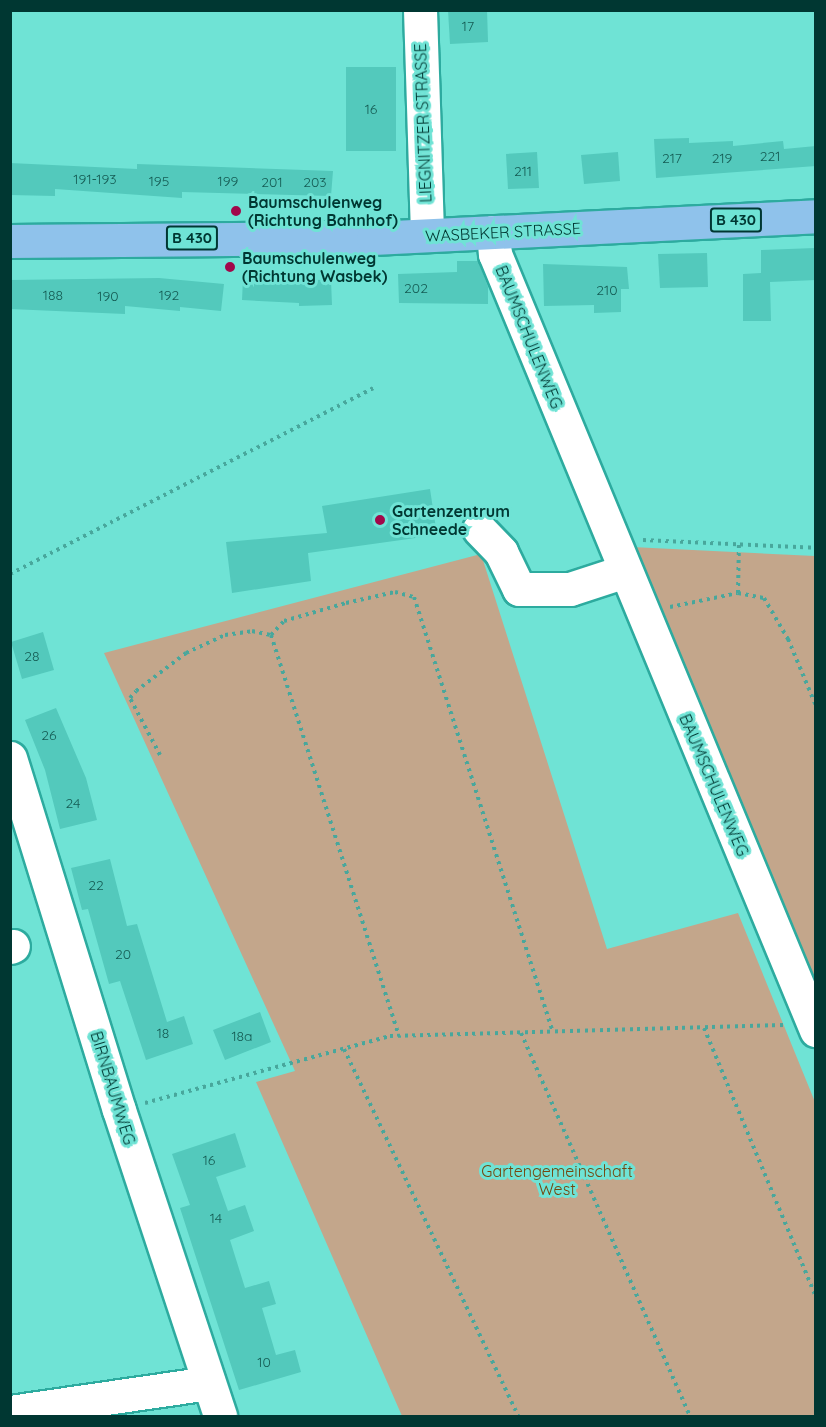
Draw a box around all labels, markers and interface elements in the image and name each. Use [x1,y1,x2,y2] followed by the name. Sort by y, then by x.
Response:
[462,18,474,34] house number: 17
[411,43,435,203] street label: LIEGNITZER STRASSE
[365,101,377,117] house number: 16
[760,148,780,164] house number: 221
[662,150,682,166] house number: 217
[712,150,732,166] house number: 219
[514,163,532,179] house number: 211
[73,171,117,187] house number: 191-193
[149,173,169,189] house number: 195
[218,173,238,189] house number: 199
[261,174,283,190] house number: 201
[303,174,327,190] house number: 203
[248,192,398,230] place label: Baumschulenweg (Richtung Bahnhof)
[229,204,243,218] marker: Baumschulenweg (Richtung Bahnhof)
[709,208,763,232] road number: B 430
[425,218,581,246] street label: WASBEKER STRASSE
[165,226,219,250] road number: B 430
[242,248,387,286] place label: Baumschulenweg (Richtung Wasbek)
[223,260,237,274] marker: Baumschulenweg (Richtung Wasbek)
[492,263,566,411] street label: BAUMSCHULENWEG
[404,280,428,296] house number: 202
[596,282,618,298] house number: 210
[43,287,63,303] house number: 188
[159,287,179,303] house number: 192
[97,288,119,304] house number: 190
[392,501,510,539] place label: Gartenzentrum Schneede
[373,513,387,527] marker: Gartenzentrum Schneede
[24,648,40,664] house number: 28
[675,711,753,859] street label: BAUMSCHULENWEG
[41,727,57,743] house number: 26
[66,795,80,811] house number: 24
[88,877,104,893] house number: 22
[115,946,131,962] house number: 20
[157,1025,169,1041] house number: 18
[231,1028,253,1044] house number: 18a
[87,1029,139,1147] street label: BIRNBAUMWEG
[203,1152,215,1168] house number: 16
[481,1161,633,1199] park label: Gartengemeinschaft West
[210,1210,222,1226] house number: 14
[257,1354,271,1370] house number: 10

